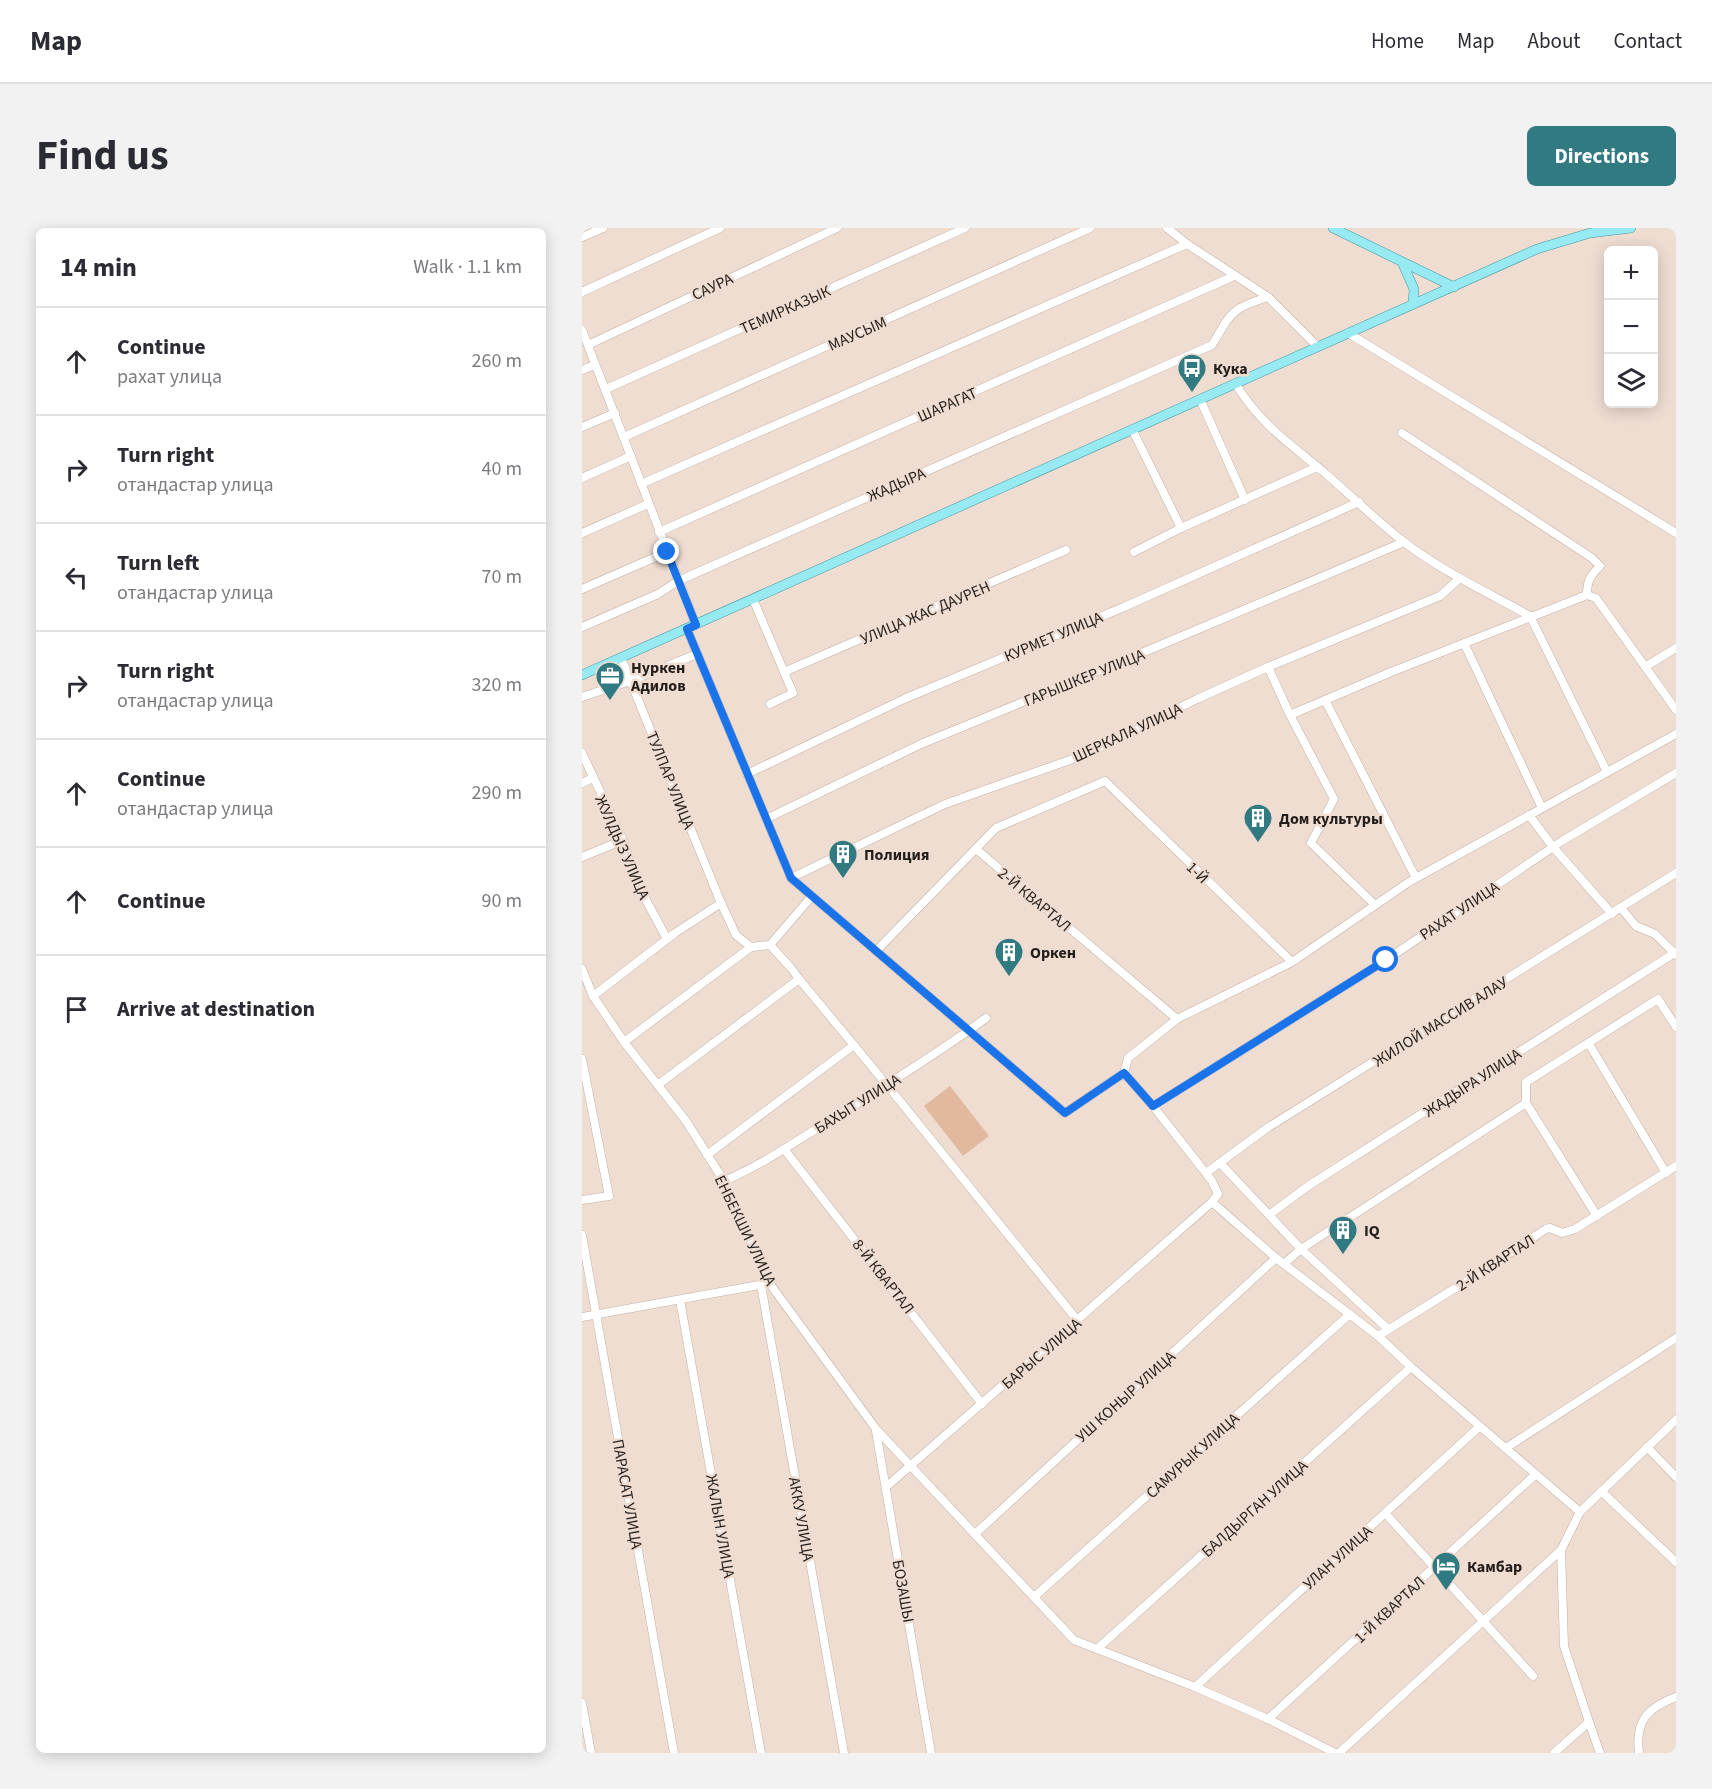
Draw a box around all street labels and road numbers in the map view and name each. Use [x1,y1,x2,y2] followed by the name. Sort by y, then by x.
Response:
[688,268,737,306] street label: САУРА
[737,280,835,340] street label: ТЕМИРКАЗЫК
[825,311,890,357] street label: МАУСЫМ
[914,382,981,428] street label: ШАРАГАТ
[864,462,929,508] street label: ЖАДЫРА
[857,576,994,650] street label: УЛИЦА ЖАС ДАУРЕН
[1001,606,1106,668] street label: КУРМЕТ УЛИЦА
[1021,644,1148,712] street label: ГАРЫШКЕР УЛИЦА
[1069,698,1186,768] street label: ШЕРКАЛА УЛИЦА
[640,728,700,833] street label: ТУЛПАР УЛИЦА
[589,792,655,903] street label: ЖУЛДЫЗ УЛИЦА
[1181,857,1213,889] street label: 1-Й
[993,863,1076,937] street label: 2-Й КВАРТАЛ
[1415,876,1504,946] street label: РАХАТ УЛИЦА
[1369,971,1513,1072] street label: ЖИЛОЙ МАССИВ АЛАУ
[1420,1043,1526,1123] street label: ЖАДЫРА УЛИЦА
[810,1069,905,1139] street label: БАХЫТ УЛИЦА
[709,1172,782,1290] street label: ЕНБЕКШИ УЛИЦА
[1452,1229,1539,1296] street label: 2-Й КВАРТАЛ
[847,1235,919,1319] street label: 8-Й КВАРТАЛ
[997,1313,1086,1395] street label: БАРЫС УЛИЦА
[1071,1346,1181,1448] street label: УШ КОНЫР УЛИЦА
[1141,1408,1244,1504] street label: САМУРЫК УЛИЦА
[607,1437,648,1551] street label: ПАРАСАТ УЛИЦА
[1197,1455,1313,1562] street label: БАЛДЫРГАН УЛИЦА
[700,1472,740,1580] street label: ЖАЛЫН УЛИЦА
[783,1475,819,1563] street label: АККУ УЛИЦА
[1298,1520,1377,1595] street label: УЛАН УЛИЦА
[887,1558,919,1624] street label: БОЗАШЫ
[1349,1571,1430,1648] street label: 1-Й КВАРТАЛ

